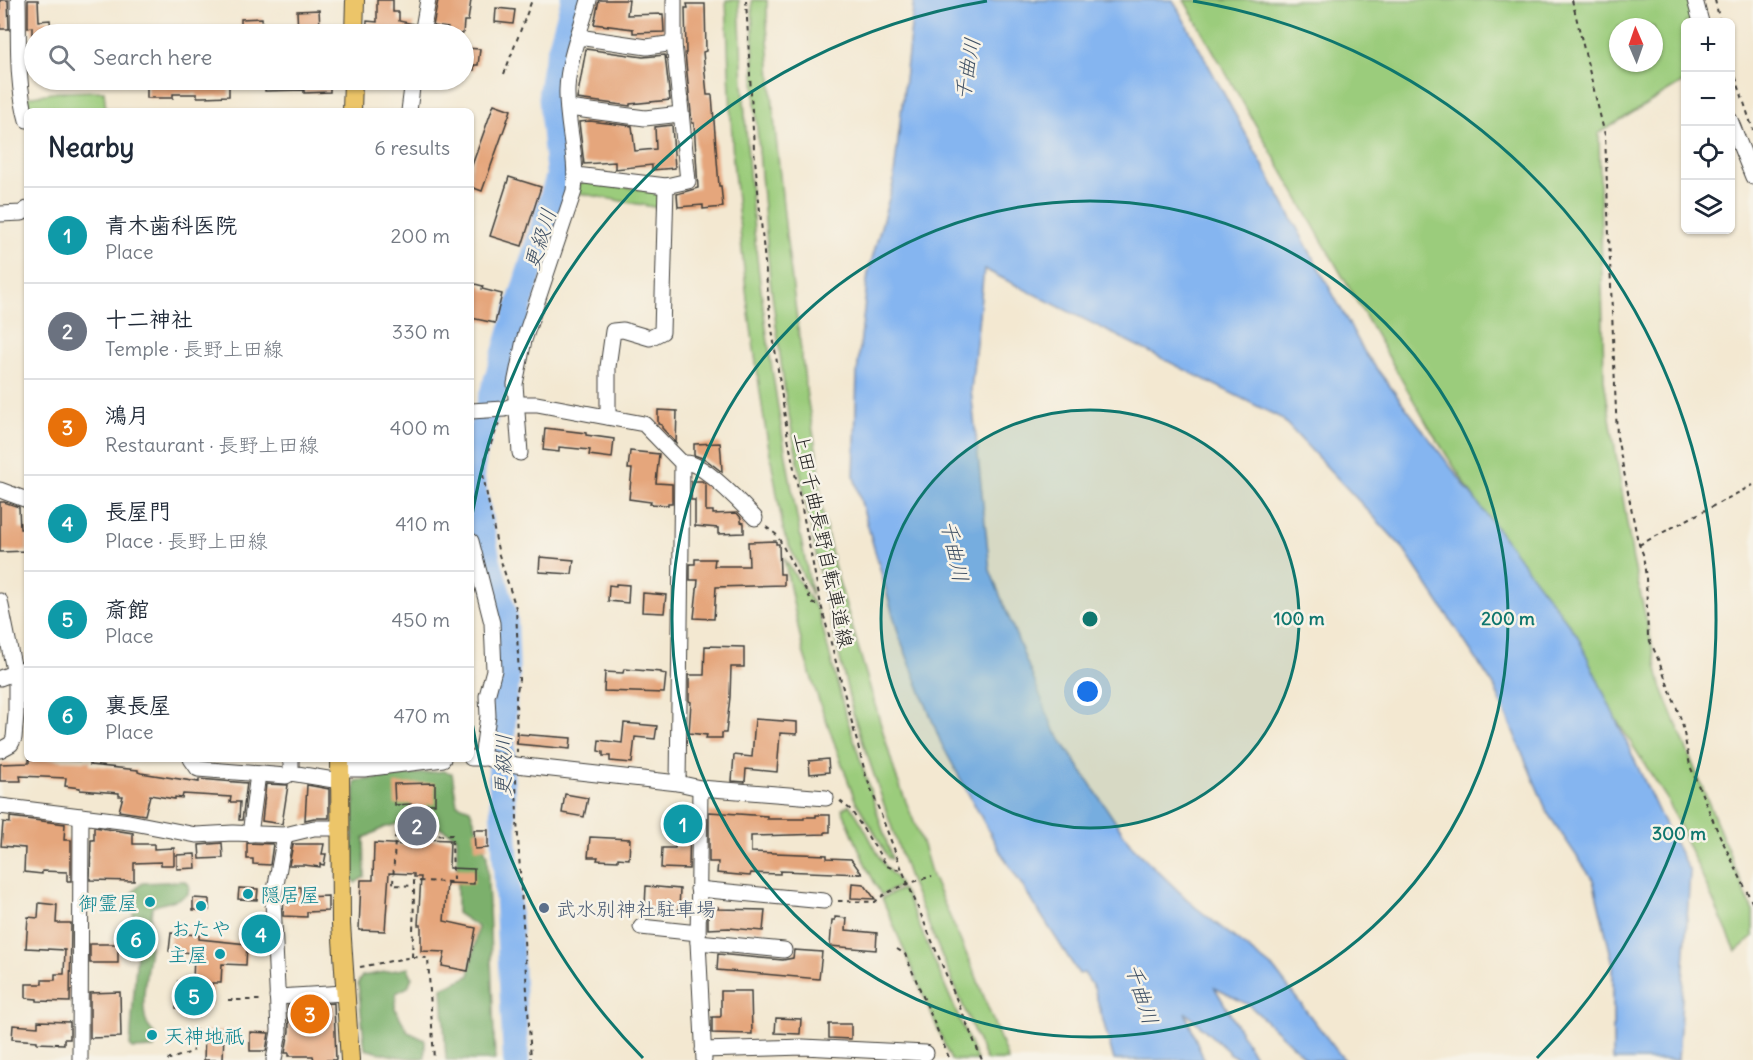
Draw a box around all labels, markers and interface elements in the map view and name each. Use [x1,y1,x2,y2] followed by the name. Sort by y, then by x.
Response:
[1609,18,1663,72] north arrow
[1681,18,1735,234] map controls
[1681,18,1735,72] button: +
[24,24,474,90] search box
[948,36,986,102] water label: 千曲川
[45,41,78,74] icon: search
[93,43,212,71] text: Search here
[1681,72,1735,126] button: −
[1681,126,1735,180] button: locate
[48,131,134,164] text: Nearby
[374,135,450,160] text: 6 results
[1681,180,1735,234] button: layers
[518,205,562,273] water label: 更級川
[105,211,237,239] text: 青木歯科医院
[64,223,71,248] text: 1
[390,223,450,248] text: 200 m
[105,239,153,264] text: Place
[105,305,193,333] text: 十二神社
[62,319,73,344] text: 2
[392,319,450,344] text: 330 m
[105,336,283,361] text: Temple · 長野上田線
[105,401,149,429] text: 鴻月
[62,415,73,440] text: 3
[390,415,450,440] text: 400 m
[789,430,859,650] street label: 上田千曲長野自転車道線
[105,432,318,457] text: Restaurant · 長野上田線
[105,497,171,525] text: 長屋門
[62,511,73,536] text: 4
[395,511,450,536] text: 410 m
[935,517,975,585] water label: 千曲川
[105,528,267,553] text: Place · 長野上田線
[105,595,149,623] text: 斎館
[62,607,73,632] text: 5
[391,607,450,632] text: 450 m
[1274,607,1325,630] text: 100 m
[1481,607,1535,630] text: 200 m
[1080,609,1100,629] centre of rings
[105,623,153,648] text: Place
[1073,677,1102,706] your location
[105,691,171,719] text: 裏長屋
[62,703,73,728] text: 6
[393,703,450,728] text: 470 m
[105,719,153,744] text: Place
[489,733,517,797] water label: 更級川
[664,802,702,846] pin: 1
[398,804,436,848] pin: 2
[1652,822,1706,845] text: 300 m
[260,882,320,907] place label: 隠居屋
[241,887,255,901] marker: 隠居屋
[78,890,138,915] place label: 御霊屋
[143,895,157,909] marker: 御霊屋
[556,896,716,921] place label: 武水別神社駐車場
[194,899,208,913] marker: おたや
[537,901,551,915] marker: 武水別神社駐車場
[242,912,280,956] pin: 4
[116,916,156,962] pin: 6
[171,916,231,941] place label: おたや
[168,942,208,967] place label: 主屋
[213,947,227,961] marker: 主屋
[1119,960,1165,1028] water label: 千曲川
[174,974,214,1018] pin: 5
[290,992,330,1036] pin: 3
[164,1023,244,1048] place label: 天神地祇
[145,1028,159,1042] marker: 天神地祇

